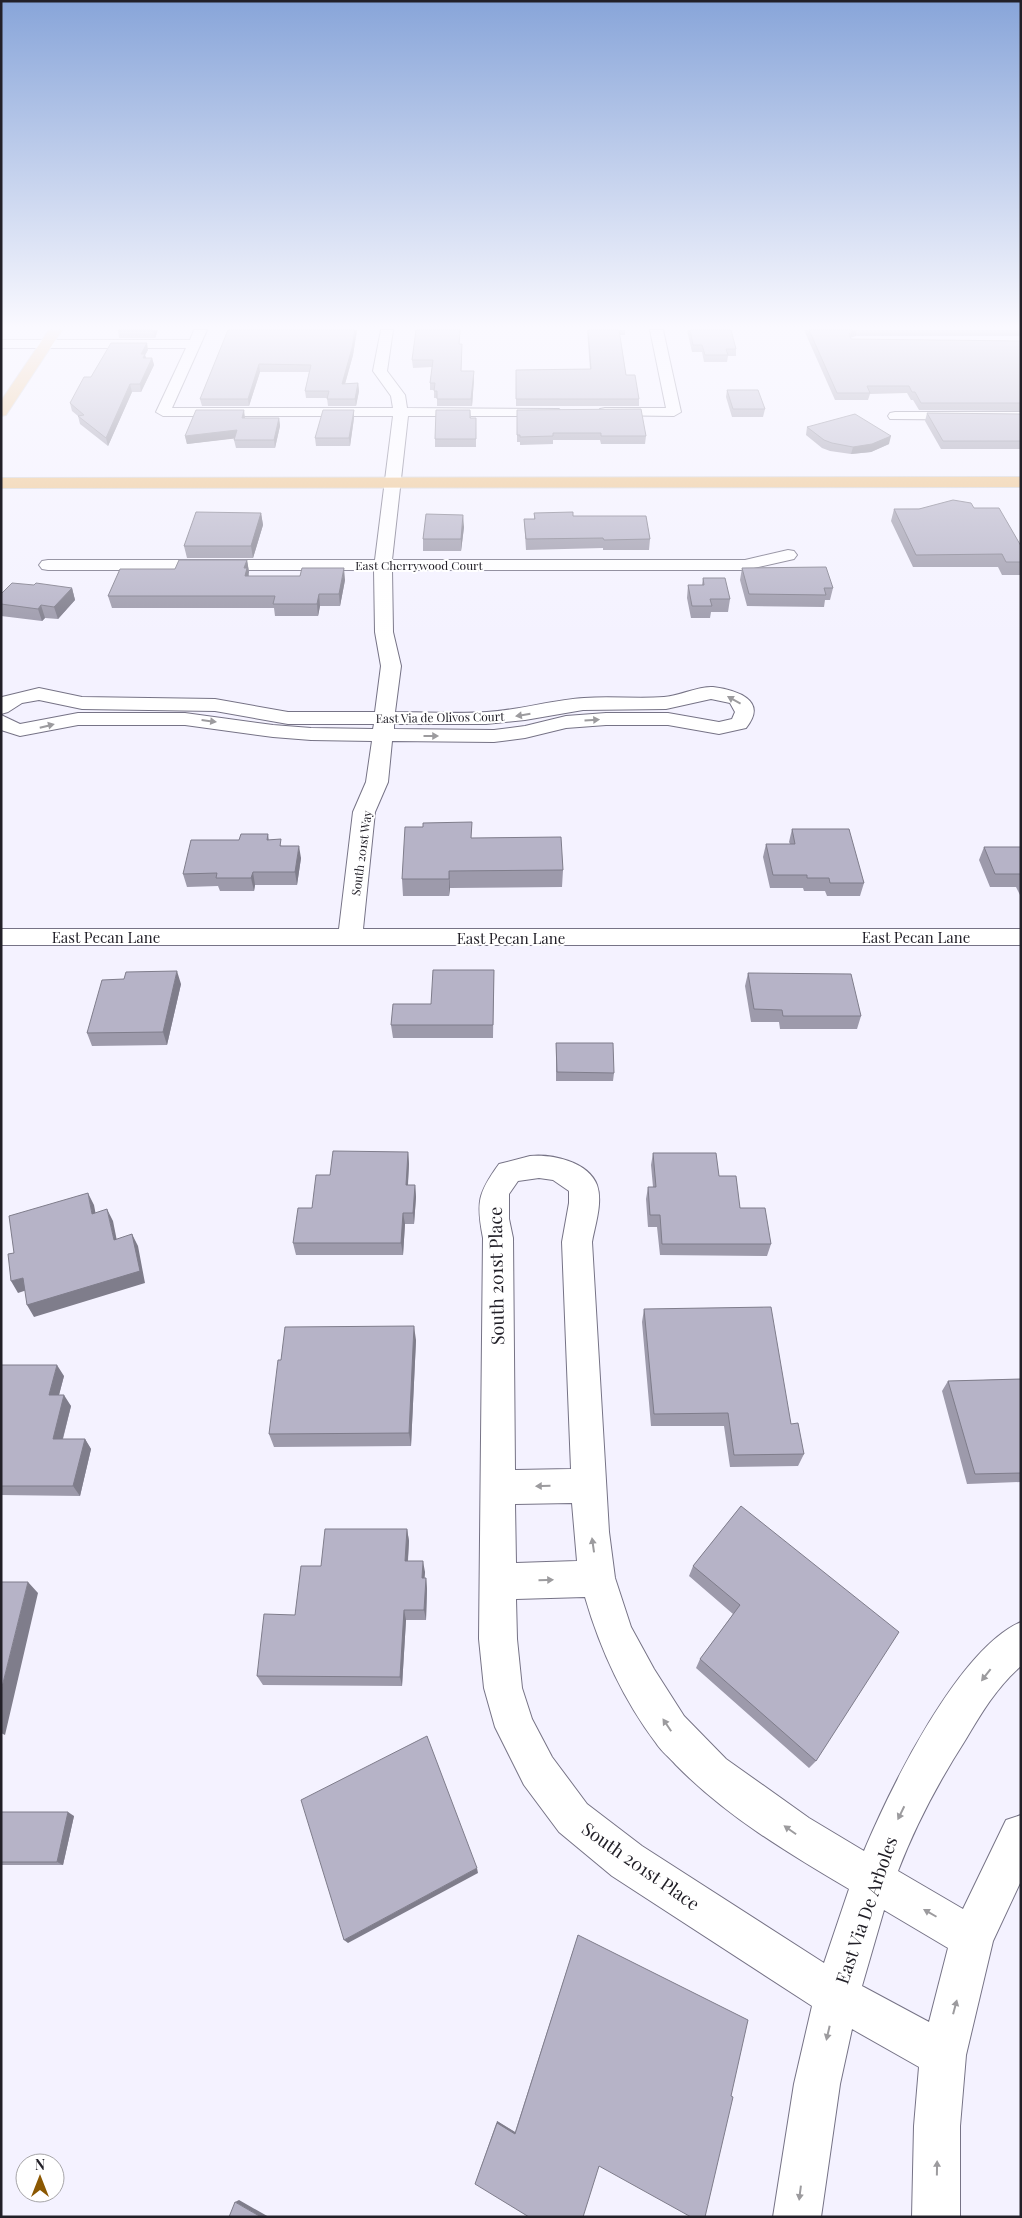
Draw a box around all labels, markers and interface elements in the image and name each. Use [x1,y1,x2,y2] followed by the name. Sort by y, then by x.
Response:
[355,557,483,573] street label: East Cherrywood Court
[727,695,740,704] one-way arrow
[376,708,505,726] street label: East Via de Olivos Court
[514,711,530,719] one-way arrow
[585,715,601,723] one-way arrow
[201,717,217,725] one-way arrow
[40,722,55,730] one-way arrow
[423,732,439,740] one-way arrow
[347,809,375,897] street label: South 201st Way
[52,927,160,947] street label: East Pecan Lane
[862,927,970,947] street label: East Pecan Lane
[457,928,565,948] street label: East Pecan Lane
[483,1207,509,1345] street label: South 201st Place
[535,1483,551,1491] one-way arrow
[588,1537,596,1553] one-way arrow
[539,1575,555,1583] one-way arrow
[981,1668,991,1682] one-way arrow
[662,1718,672,1732] one-way arrow
[897,1806,905,1820] one-way arrow
[577,1816,705,1916] street label: South 201st Place
[784,1825,797,1835] one-way arrow
[830,1833,902,1987] street label: East Via De Arboles
[922,1909,937,1917] one-way arrow
[952,2000,960,2015] one-way arrow
[824,2026,832,2041] one-way arrow
[15,2153,65,2203] north arrow
[35,2155,45,2174] text: N
[933,2160,941,2176] one-way arrow
[796,2186,804,2202] one-way arrow

